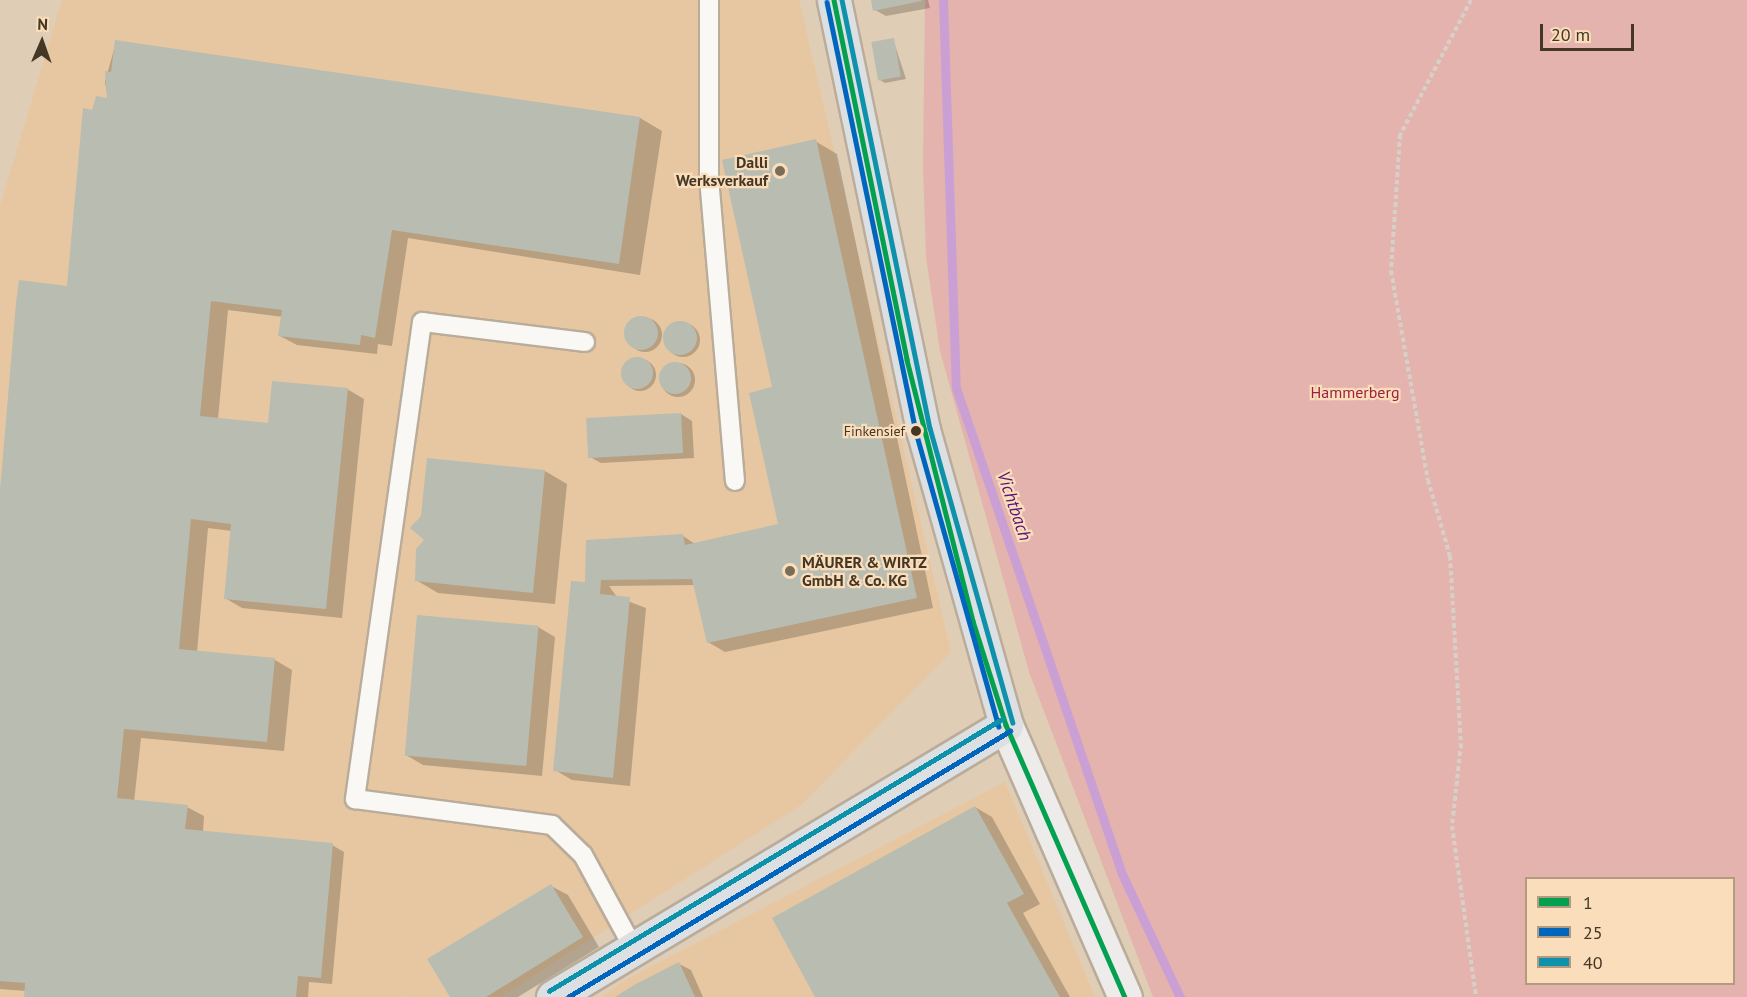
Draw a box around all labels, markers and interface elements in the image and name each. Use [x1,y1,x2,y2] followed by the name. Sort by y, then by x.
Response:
[12,12,72,72] north arrow
[1543,12,1638,50] scale bar
[37,14,48,34] text: N
[1551,23,1590,46] text: 20 m
[676,152,768,190] place label: Dalli Werksverkauf
[773,164,787,178] marker: Dalli Werksverkauf
[1310,382,1400,402] park label: Hammerberg
[844,423,905,439] place label: Finkensief
[910,425,922,437] marker: Finkensief
[992,468,1036,544] water label: Vichtbach
[802,552,927,590] place label: MÄURER & WIRTZ GmbH & Co. KG
[783,564,797,578] marker: MÄURER & WIRTZ GmbH & Co. KG
[1525,877,1735,985] legend
[1583,891,1593,914] text: 1
[1583,921,1603,944] text: 25
[1583,951,1603,974] text: 40

